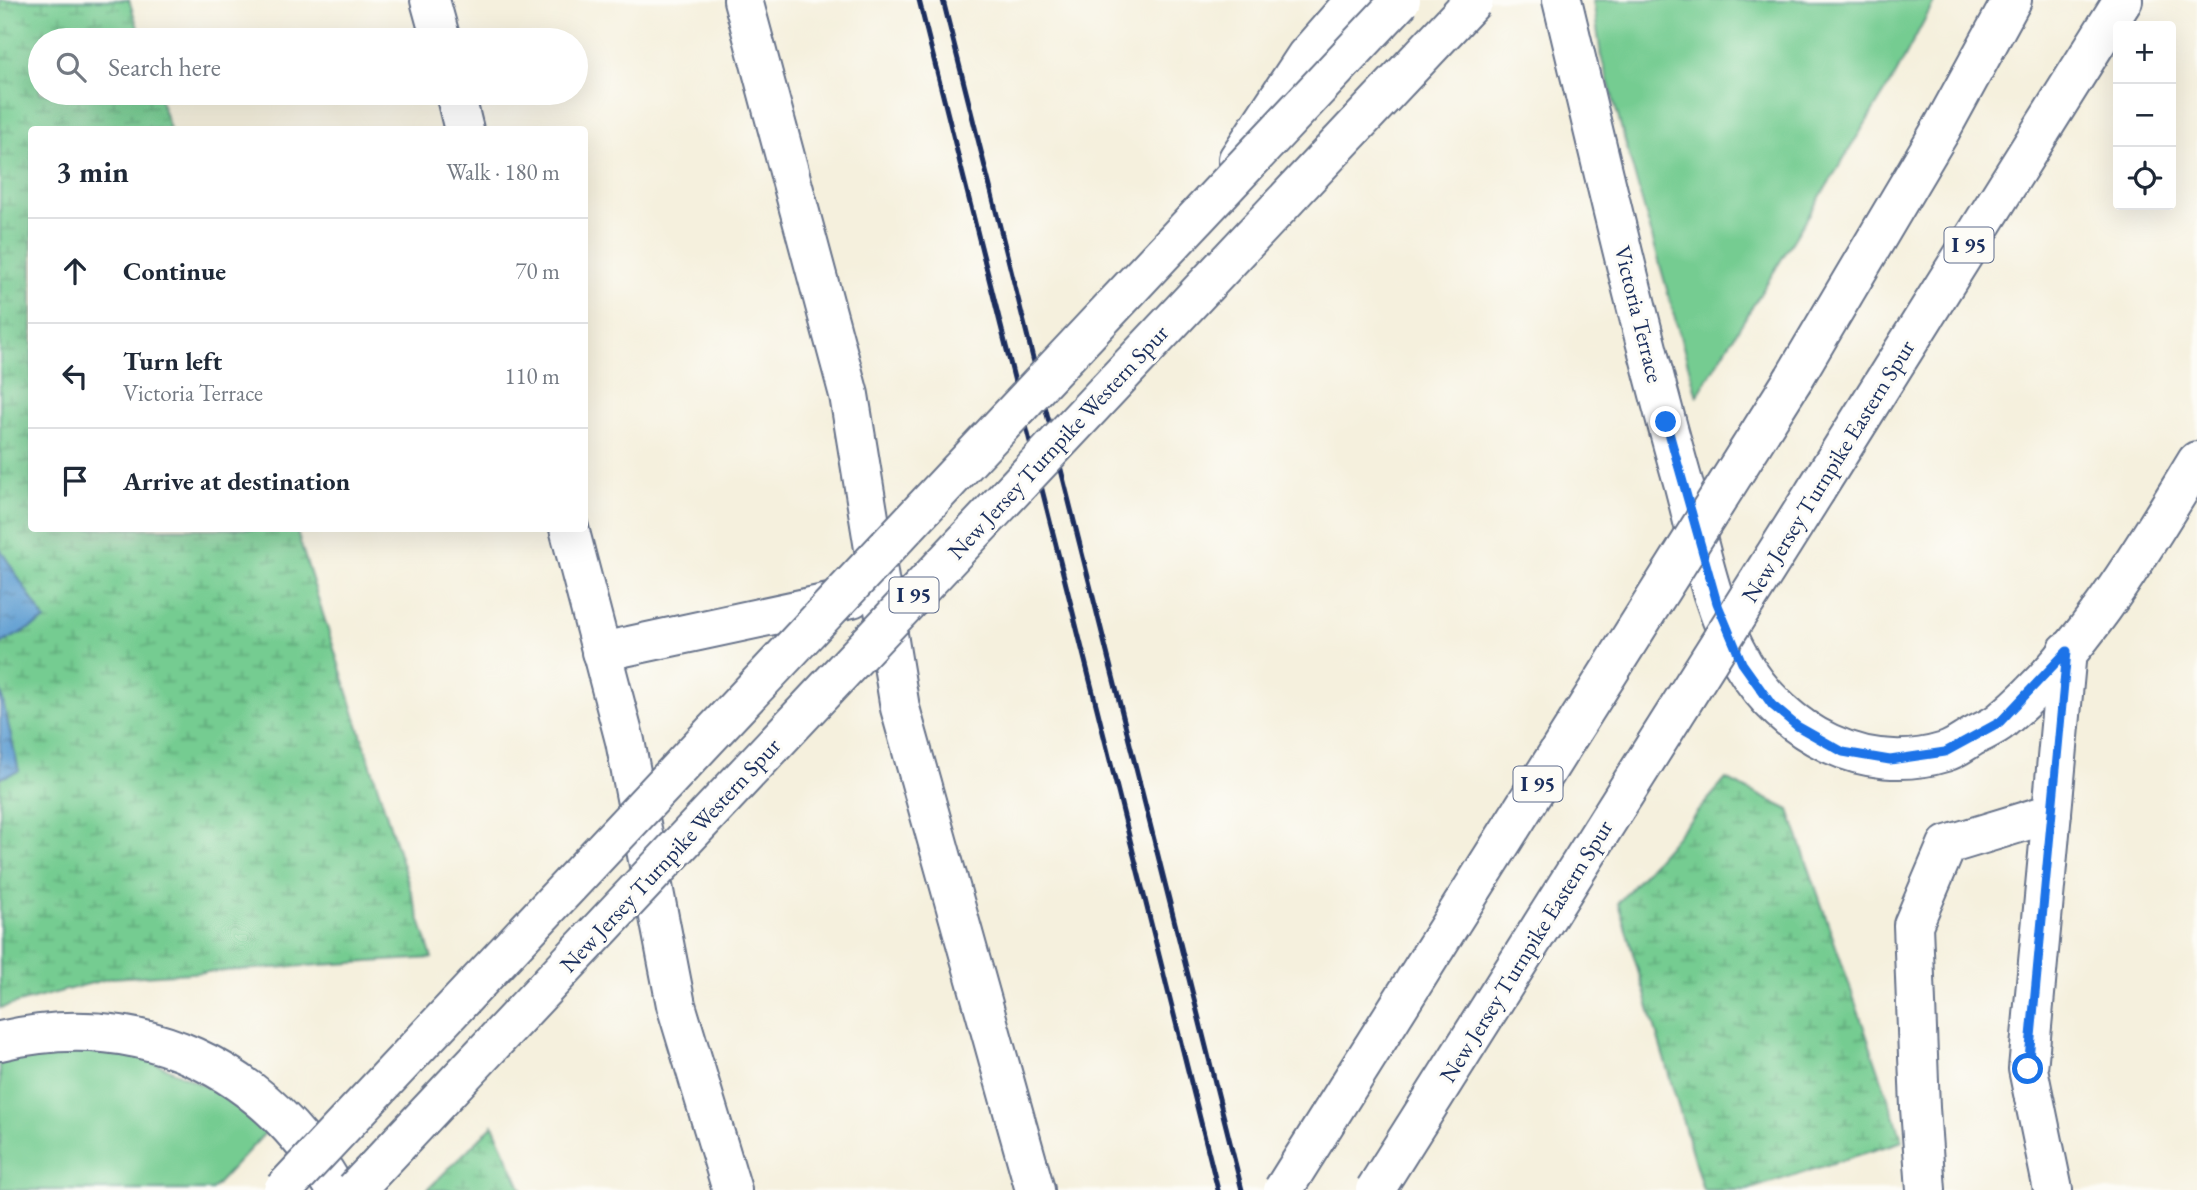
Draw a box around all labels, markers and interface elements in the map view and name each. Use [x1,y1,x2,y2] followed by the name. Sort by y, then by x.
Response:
[2113,21,2176,210] map controls
[2113,21,2176,84] button: +
[28,28,588,105] search box
[52,48,90,86] icon: search
[108,50,221,84] text: Search here
[2113,84,2176,147] button: −
[2113,147,2176,210] button: locate
[56,152,129,191] text: 3 min
[446,157,560,187] text: Walk · 180 m
[1944,228,1994,262] road number: I 95
[1608,242,1671,386] street label: Victoria Terrace
[56,252,94,290] icon: ahead
[123,254,226,288] text: Continue
[515,256,560,286] text: 70 m
[941,318,1175,566] street label: New Jersey Turnpike Western Spur
[1735,334,1922,608] street label: New Jersey Turnpike Eastern Spur
[123,344,222,378] text: Turn left
[56,357,94,395] icon: left
[504,361,560,391] text: 110 m
[123,378,263,408] text: Victoria Terrace
[1650,406,1681,437] route end
[56,462,94,500] icon: arrive
[123,464,350,498] text: Arrive at destination
[890,578,939,612] road number: I 95
[553,731,787,979] street label: New Jersey Turnpike Western Spur
[1514,766,1562,802] road number: I 95
[1433,814,1620,1088] street label: New Jersey Turnpike Eastern Spur
[2012,1053,2043,1084] route start

